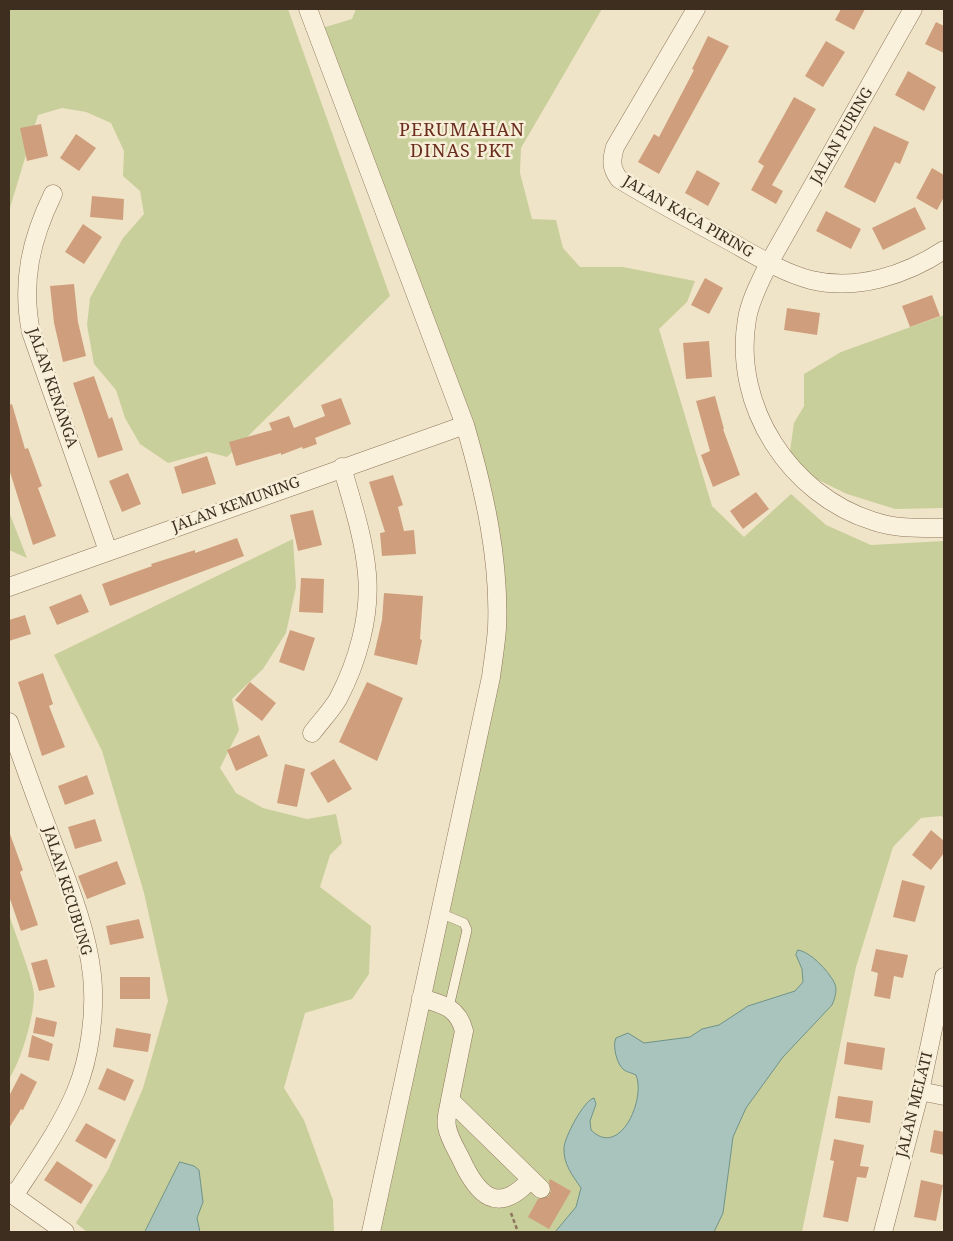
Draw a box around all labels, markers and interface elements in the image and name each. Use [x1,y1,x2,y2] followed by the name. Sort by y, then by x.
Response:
[807,85,877,187] street label: JALAN PURING
[398,120,526,162] district label: PERUMAHAN DINAS PKT
[620,172,756,262] street label: JALAN KACA PIRING
[23,326,81,450] street label: JALAN KENANGA
[170,473,302,537] street label: JALAN KEMUNING
[39,824,95,958] street label: JALAN KECUBUNG
[893,1050,937,1160] street label: JALAN MELATI

